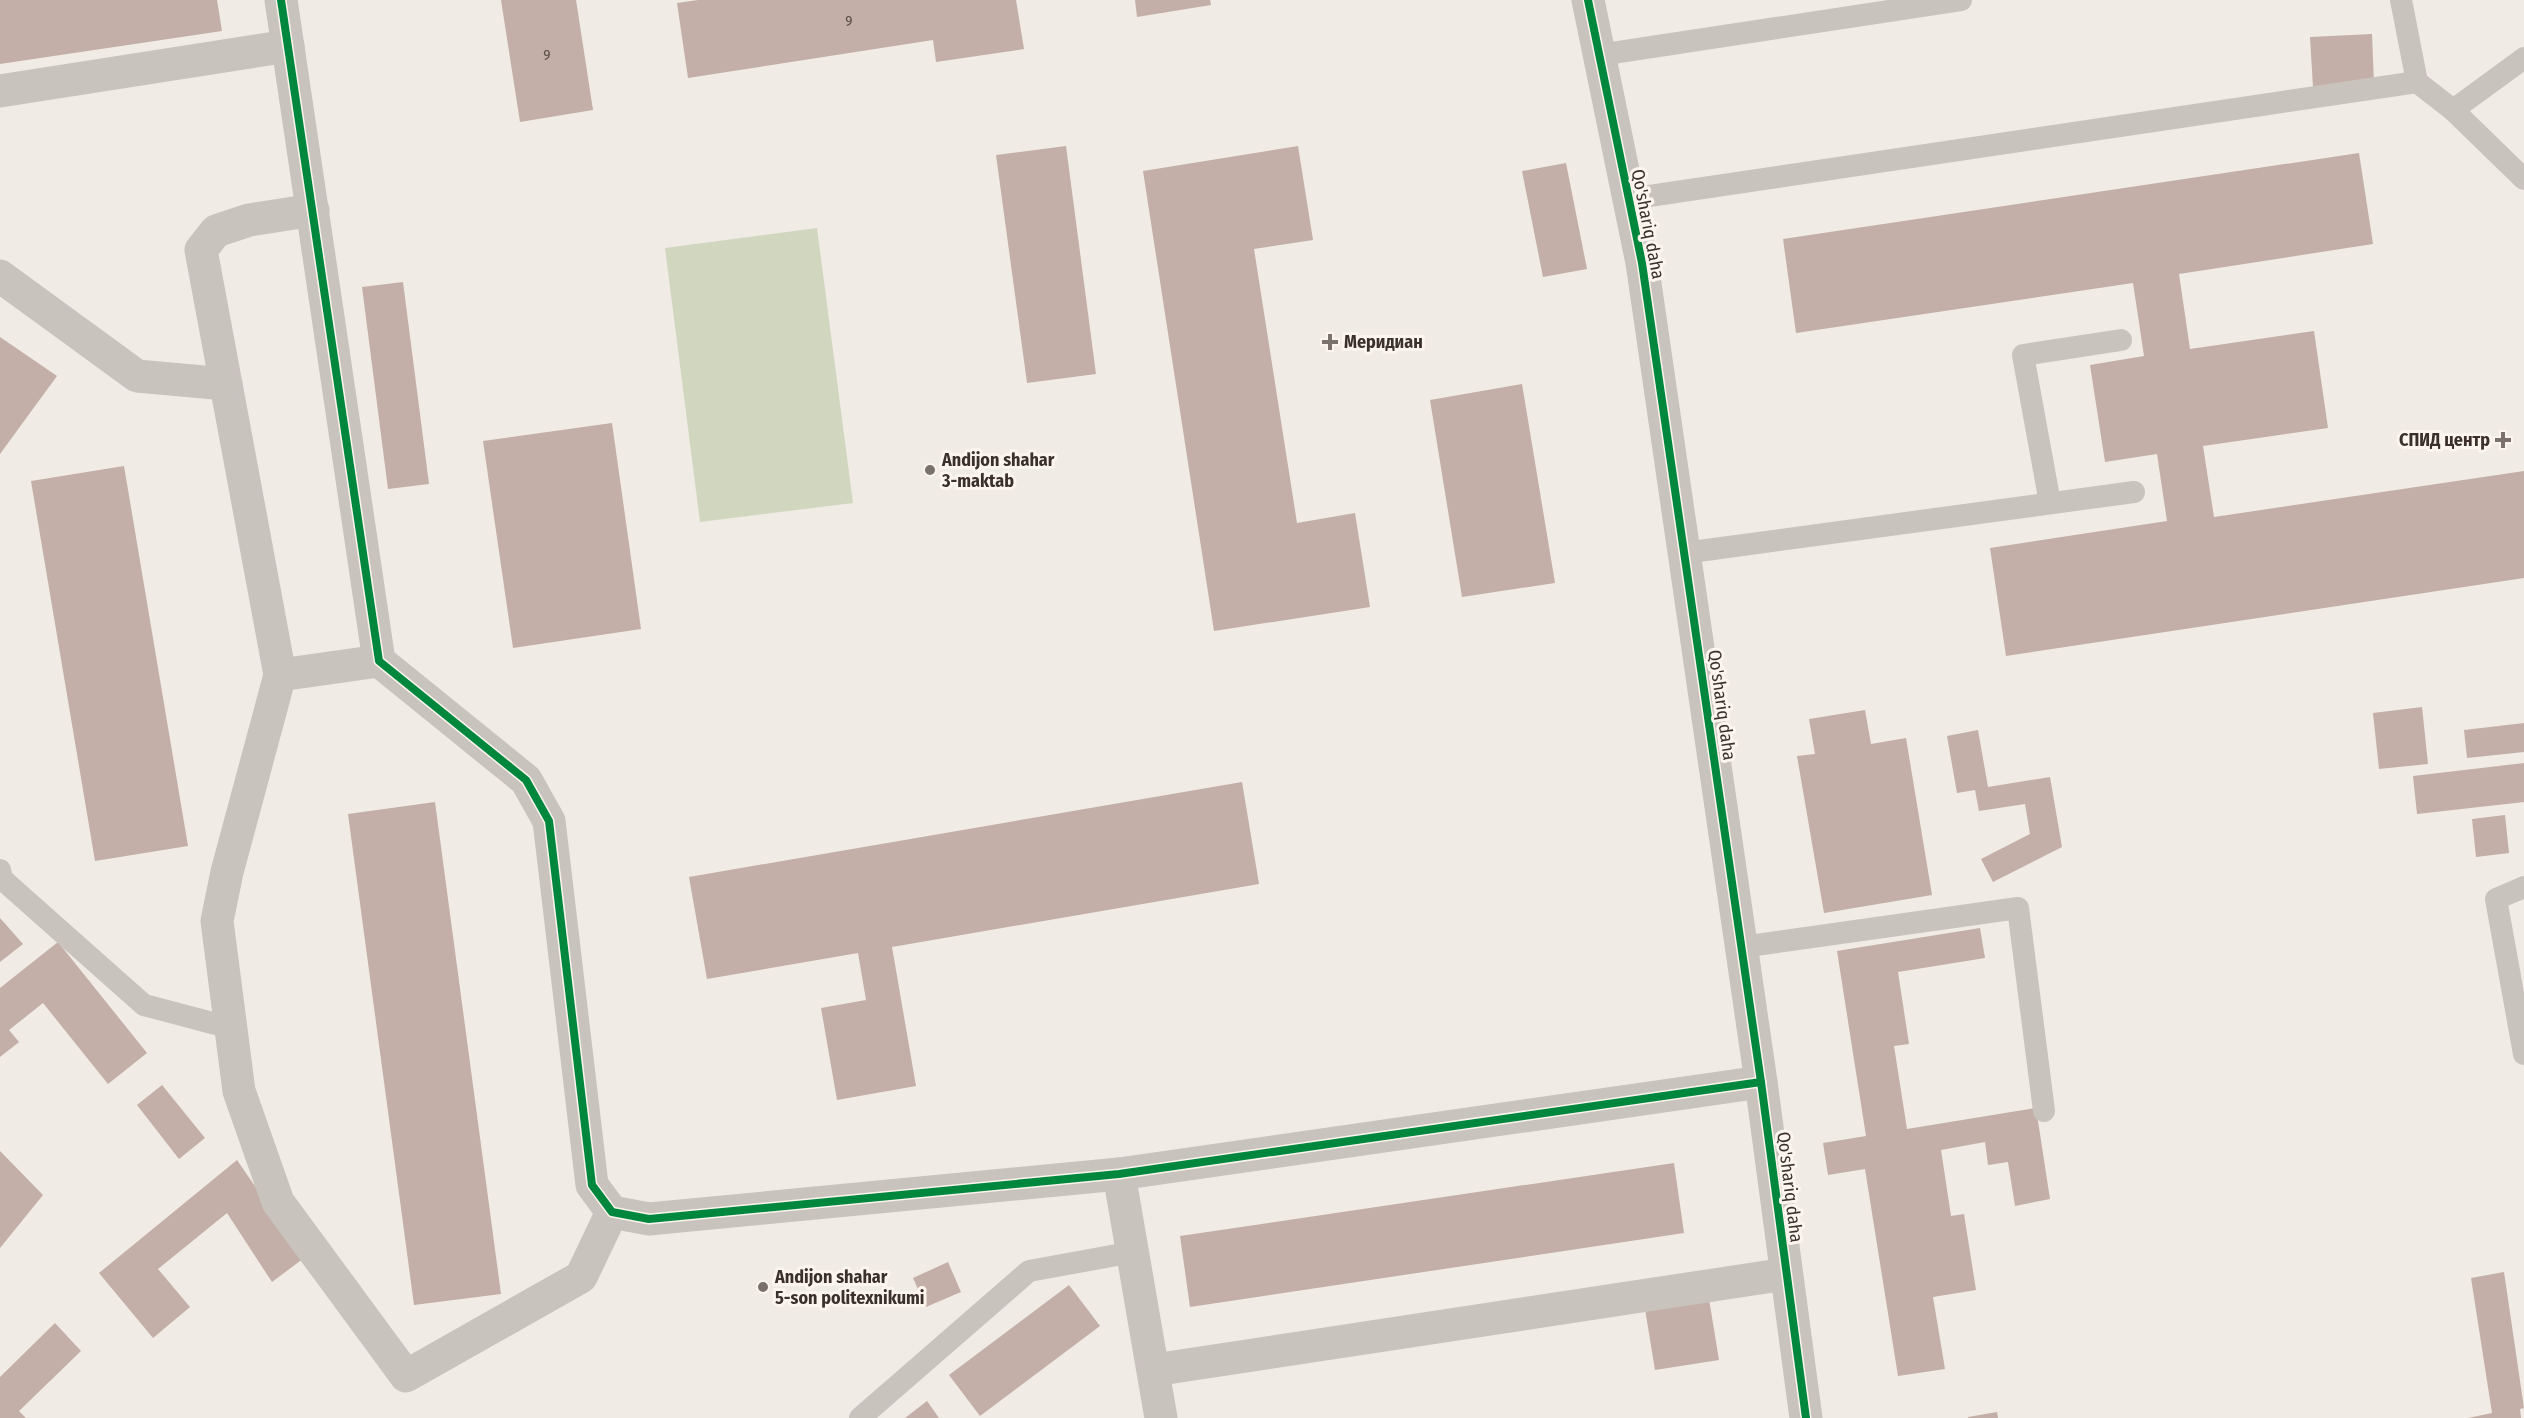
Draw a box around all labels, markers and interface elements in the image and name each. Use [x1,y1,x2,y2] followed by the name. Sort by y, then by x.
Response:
[845,12,853,30] house number: 9
[543,46,551,64] house number: 9
[1627,167,1669,281] street label: Qo'shariq daha
[1344,331,1423,353] place label: Меридиан
[1321,333,1339,351] marker: Меридиан
[2399,429,2490,451] place label: СПИД центр
[2494,431,2512,449] marker: СПИД центр
[941,449,1055,492] place label: Andijon shahar 3-maktab
[923,463,937,477] marker: Andijon shahar 3-maktab
[1703,648,1741,762] street label: Qo'shariq daha
[1772,1130,1808,1244] street label: Qo'shariq daha
[774,1266,924,1309] place label: Andijon shahar 5-son politexnikumi
[756,1280,770,1294] marker: Andijon shahar 5-son politexnikumi

